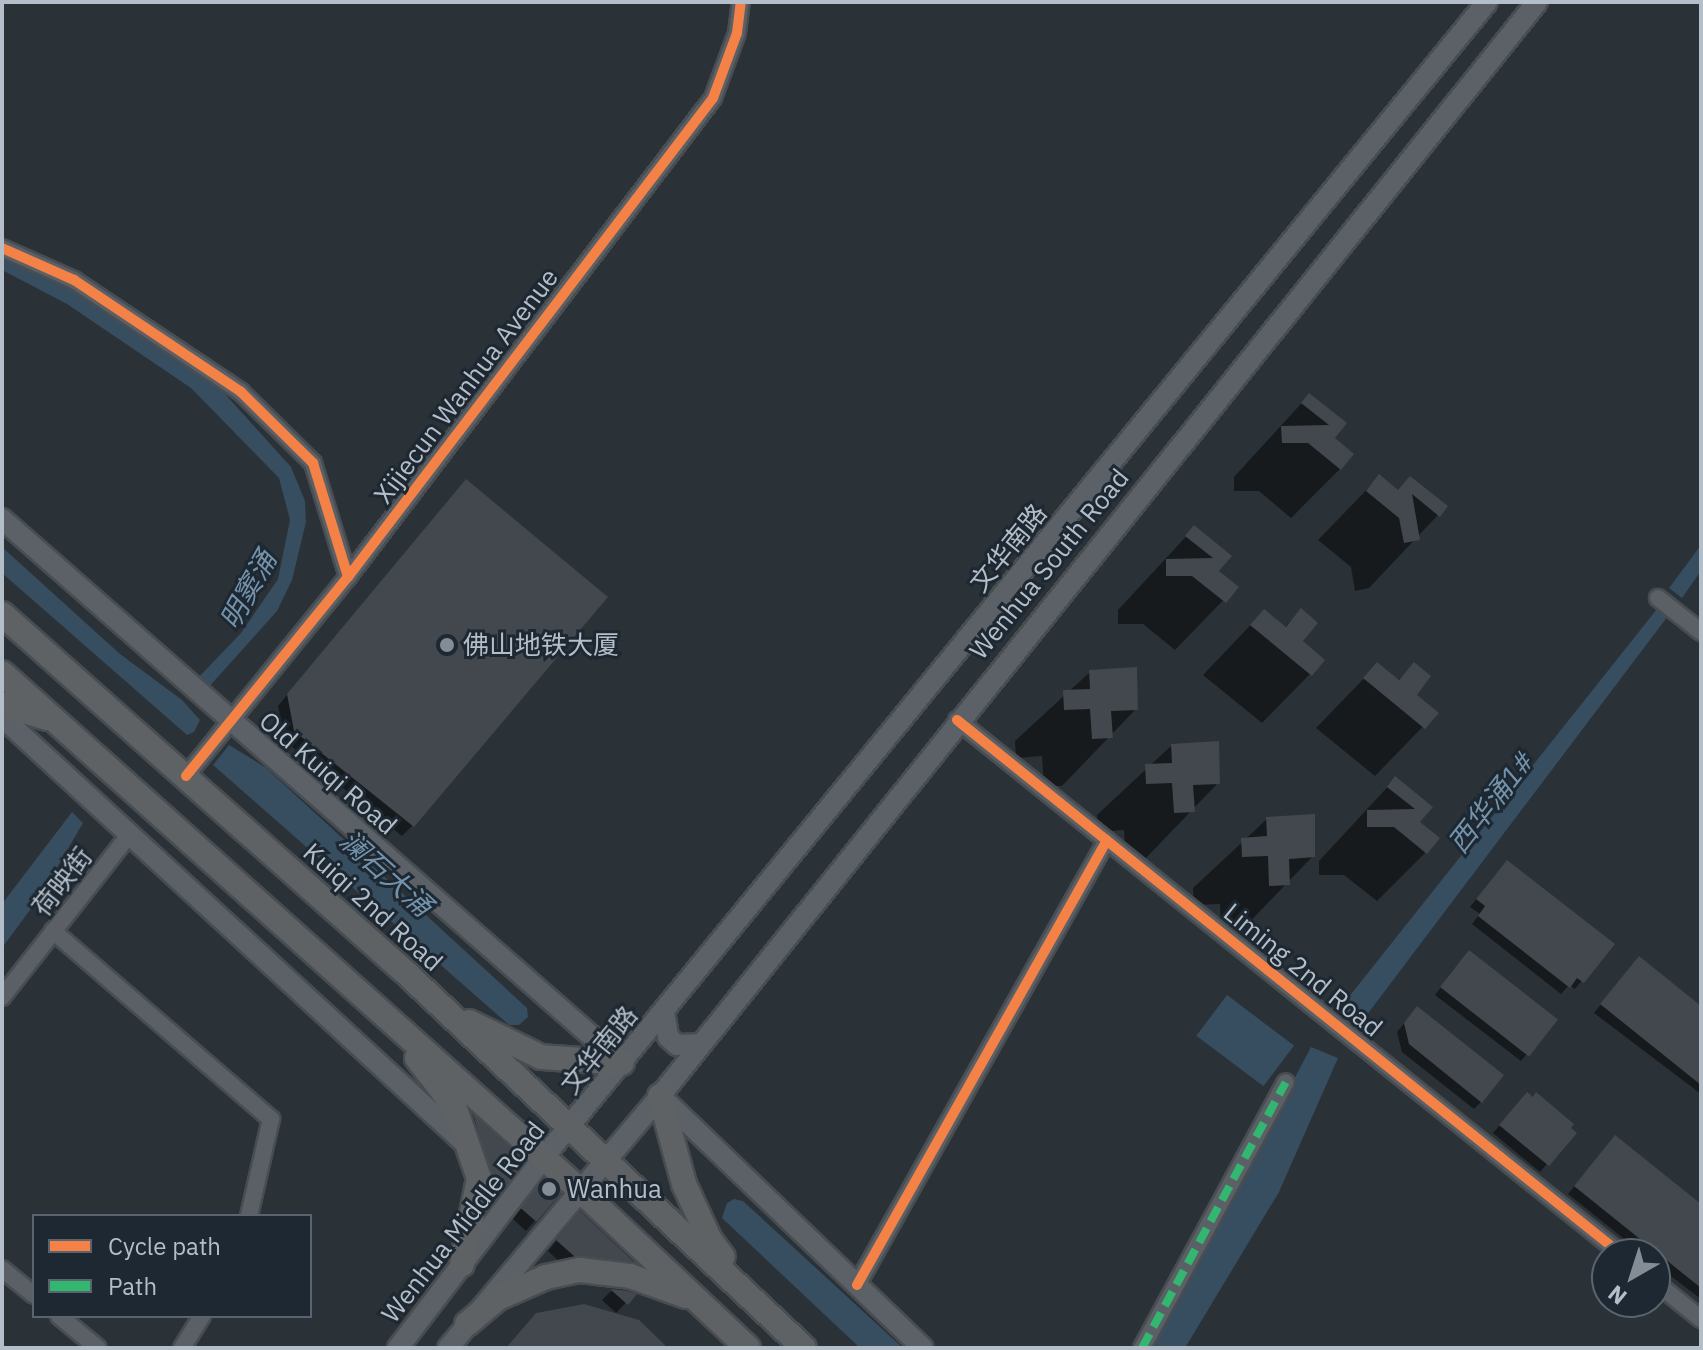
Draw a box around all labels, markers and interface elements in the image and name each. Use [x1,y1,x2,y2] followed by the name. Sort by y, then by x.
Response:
[367,262,565,510] street label: Xijiecun Wanhua Avenue
[963,463,1135,665] street label: Wenhua South Road
[963,498,1053,598] street label: 文华南路
[213,545,283,635] water label: 明窦涌
[463,629,619,661] place label: 佛山地铁大厦
[438,636,456,654] marker: 佛山地铁大厦
[253,705,403,841] street label: Old Kuiqi Road
[1441,744,1541,860] water label: 西华涌1#
[333,823,439,923] water label: 澜石大涌
[297,836,449,978] street label: Kuiqi 2nd Road
[26,842,98,922] street label: 荷映街
[1218,897,1388,1043] street label: Liming 2nd Road
[554,1000,644,1100] street label: 文华南路
[375,1115,551,1329] street label: Wenhua Middle Road
[567,1173,662,1205] place label: Wanhua
[538,1178,560,1200] marker: Wanhua
[32,1214,312,1318] legend
[108,1230,221,1262] text: Cycle path
[1591,1238,1671,1318] north arrow
[108,1270,157,1302] text: Path
[1602,1279,1632,1312] text: N

